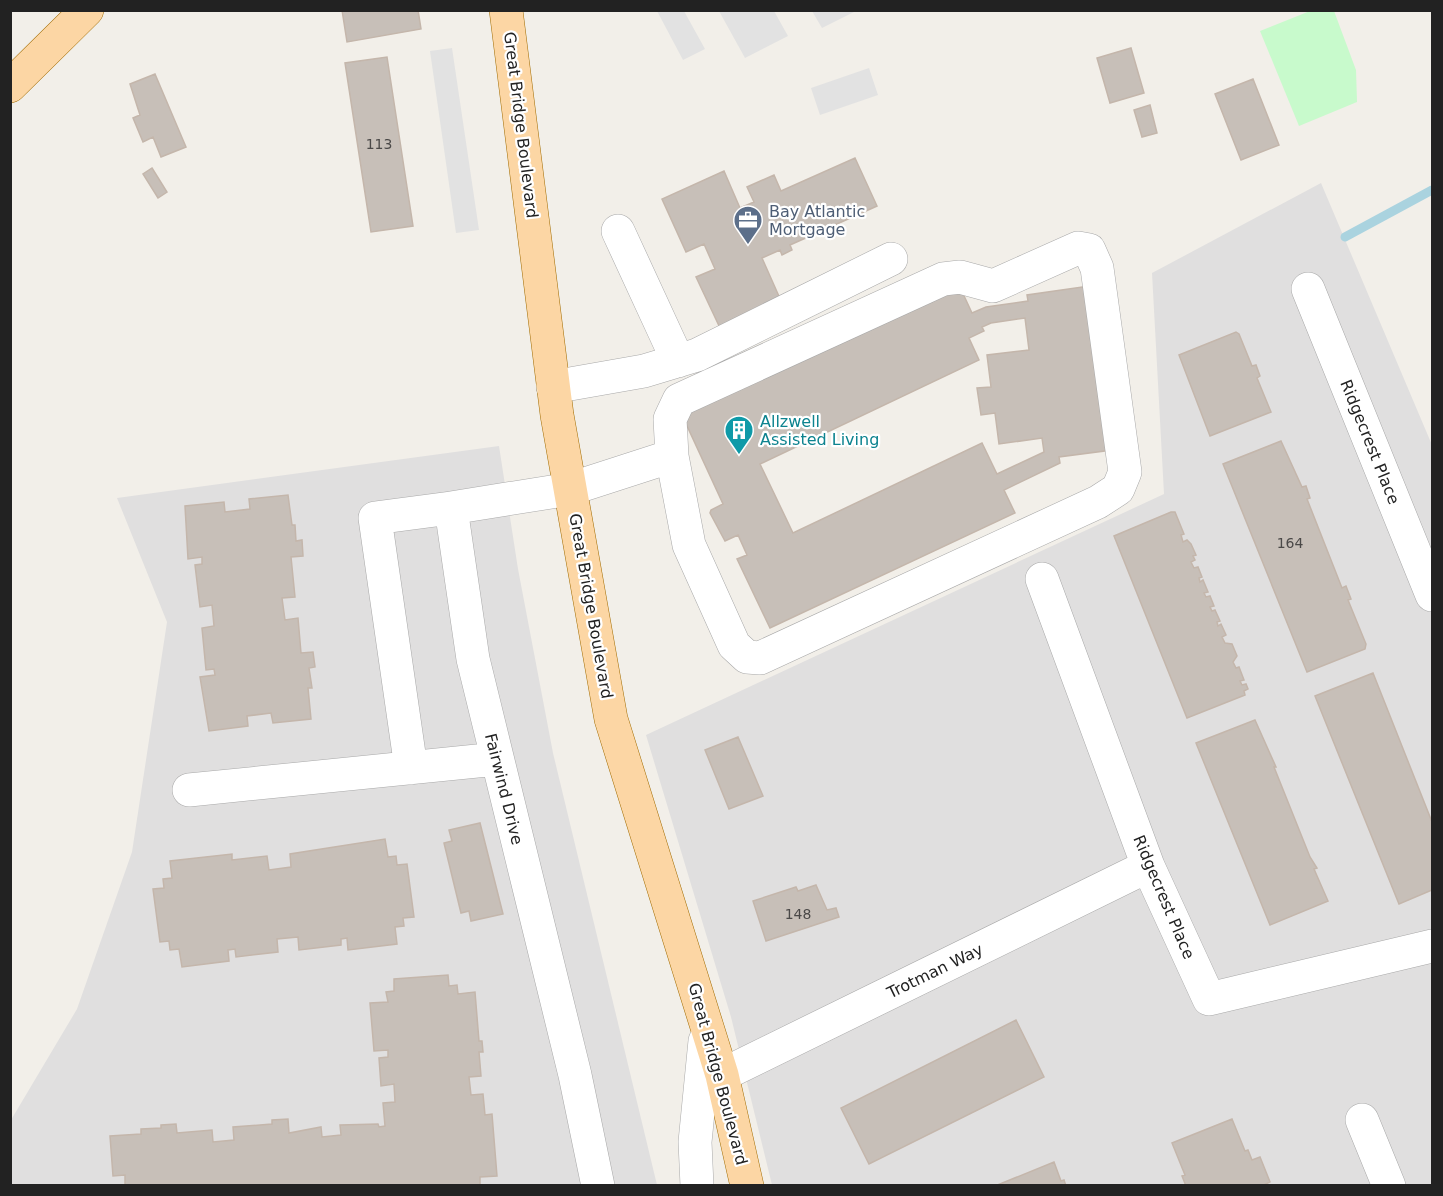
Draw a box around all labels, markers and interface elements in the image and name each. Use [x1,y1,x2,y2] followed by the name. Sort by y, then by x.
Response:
[500,31,542,219] street label: Great Bridge Boulevard
[366,136,392,152] house number: 113
[769,202,865,239] place label: Bay Atlantic Mortgage
[732,204,764,246] office icon: Bay Atlantic Mortgage
[1336,377,1404,507] street label: Ridgecrest Place
[760,412,879,449] place label: Allzwell Assisted Living
[723,414,755,456] building icon: Allzwell Assisted Living
[565,512,617,700] street label: Great Bridge Boulevard
[1277,535,1303,551] house number: 164
[481,731,527,847] street label: Fairwind Drive
[1129,832,1199,962] street label: Ridgecrest Place
[785,906,811,922] house number: 148
[883,940,986,1003] street label: Trotman Way
[685,981,751,1167] street label: Great Bridge Boulevard

